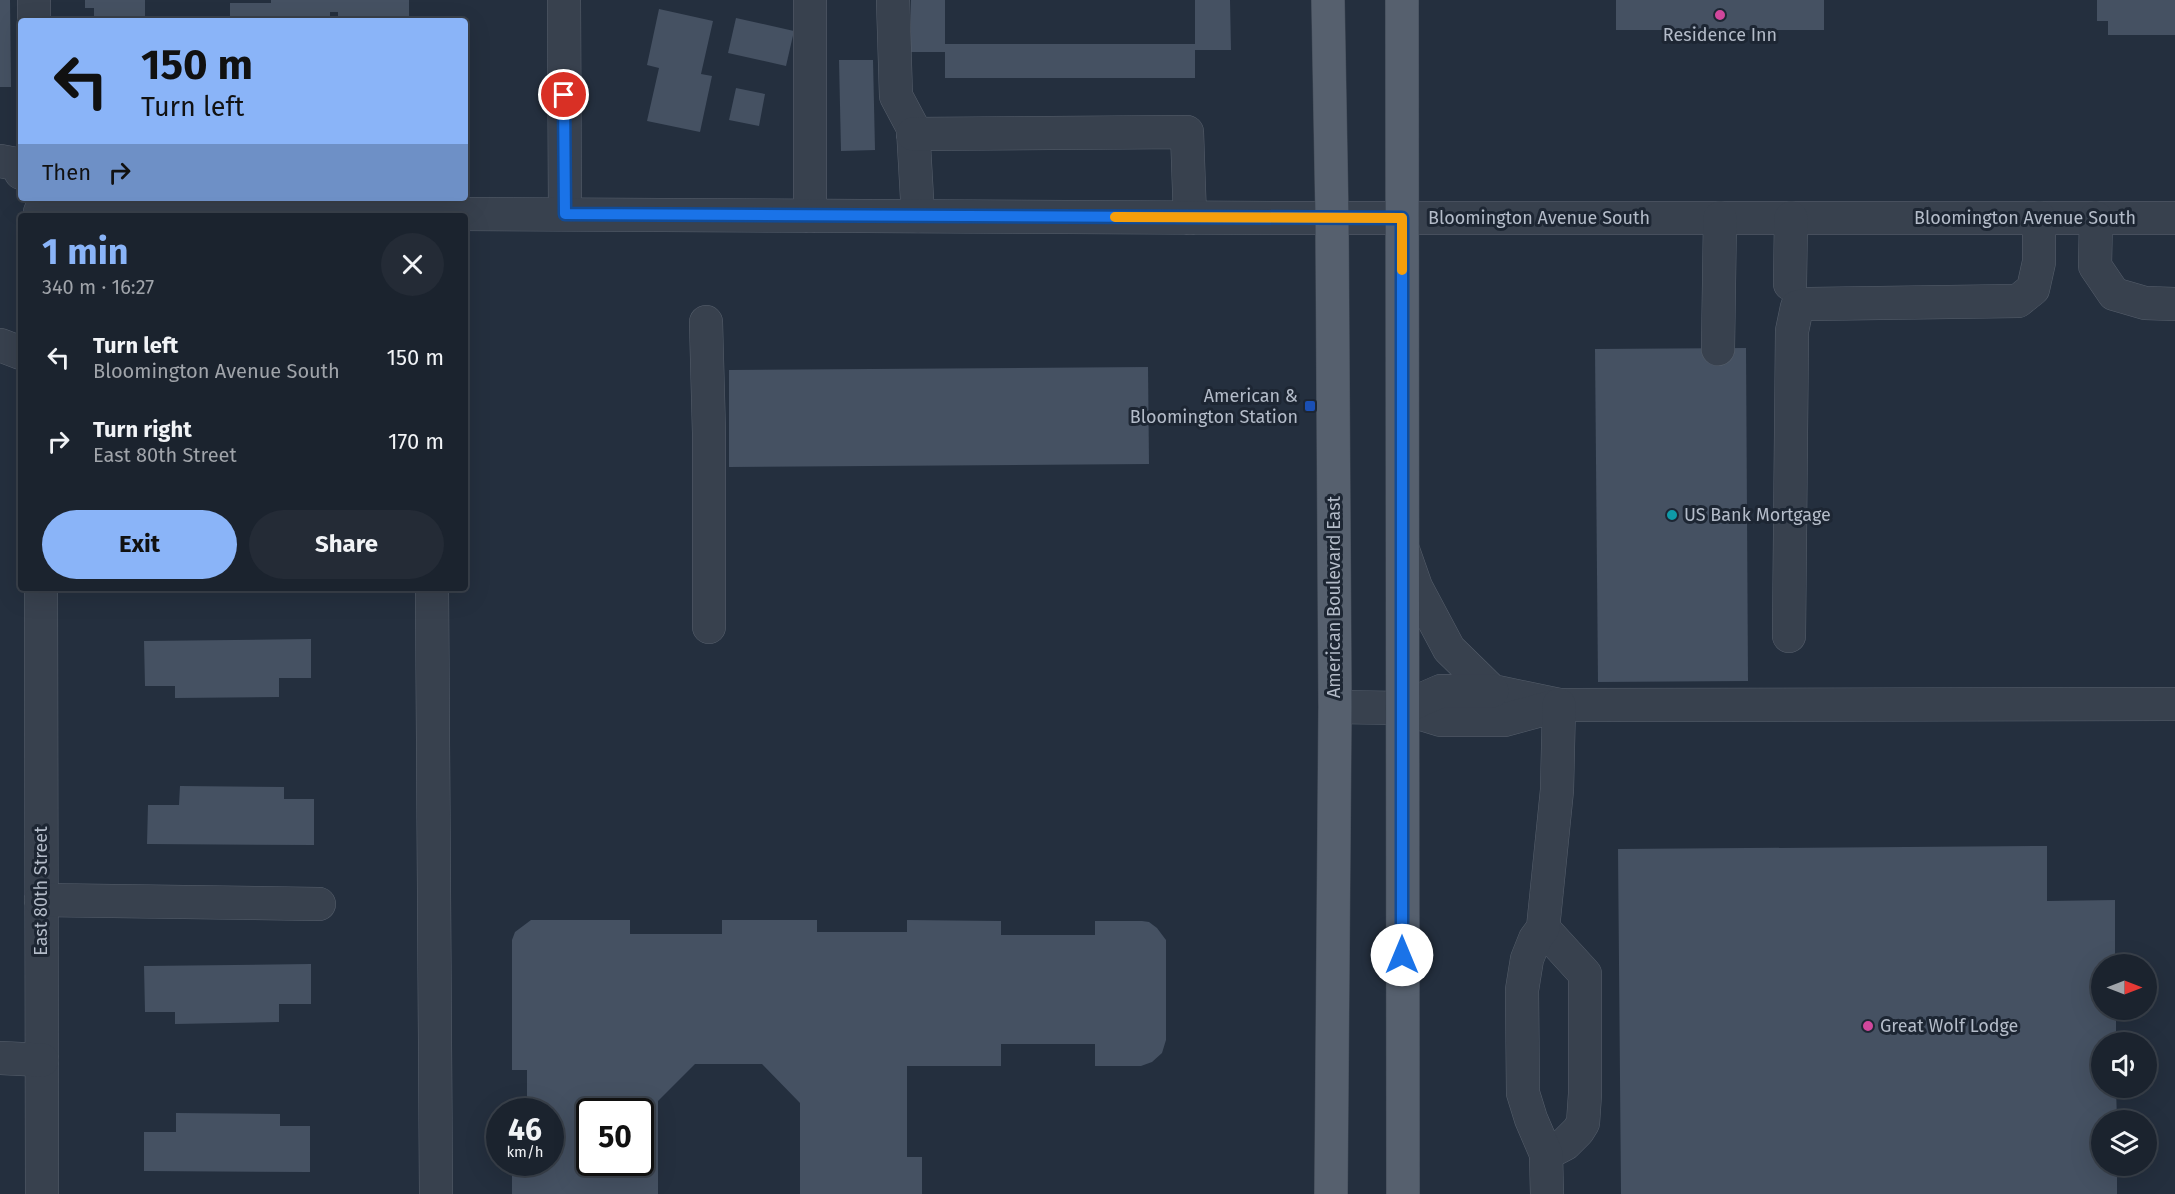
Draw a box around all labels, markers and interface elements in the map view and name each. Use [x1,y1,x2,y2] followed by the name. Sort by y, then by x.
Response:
[1713,8,1727,22] marker: Residence Inn
[1663,24,1777,46] place label: Residence Inn
[141,40,253,90] text: 150 m
[42,42,120,120] icon: left
[538,69,589,120] pin
[547,78,580,111] icon: arrive
[141,91,244,123] text: Turn left
[103,156,136,189] icon: right
[42,159,91,186] text: Then
[1428,207,1650,229] street label: Bloomington Avenue South
[1914,207,2136,229] street label: Bloomington Avenue South
[42,230,129,274] text: 1 min
[381,233,444,296] button: close
[42,275,154,299] text: 340 m · 16:27
[93,332,178,359] text: Turn left
[42,341,75,374] icon: left
[386,344,444,371] text: 150 m
[93,359,340,383] text: Bloomington Avenue South
[1130,385,1298,428] place label: American & Bloomington Station
[1303,399,1317,413] marker: American & Bloomington Station
[93,416,192,443] text: Turn right
[42,425,75,458] icon: right
[388,428,444,455] text: 170 m
[93,443,237,467] text: East 80th Street
[1323,495,1345,698] street label: American Boulevard East
[1684,504,1831,526] place label: US Bank Mortgage
[1665,508,1679,522] marker: US Bank Mortgage
[42,510,237,579] button: Exit
[249,510,444,579] button: Share
[30,826,52,956] street label: East 80th Street
[1370,923,1434,987] position arrow
[2091,954,2157,1020] north arrow
[2091,954,2157,1176] map controls
[1880,1015,2018,1037] place label: Great Wolf Lodge
[1861,1019,1875,1033] marker: Great Wolf Lodge
[2091,1032,2157,1098] button: sound
[576,1098,654,1176] speed limit sign: 50
[2091,1110,2157,1176] button: layers
[508,1112,542,1148] text: 46
[506,1143,544,1161] text: km/h

